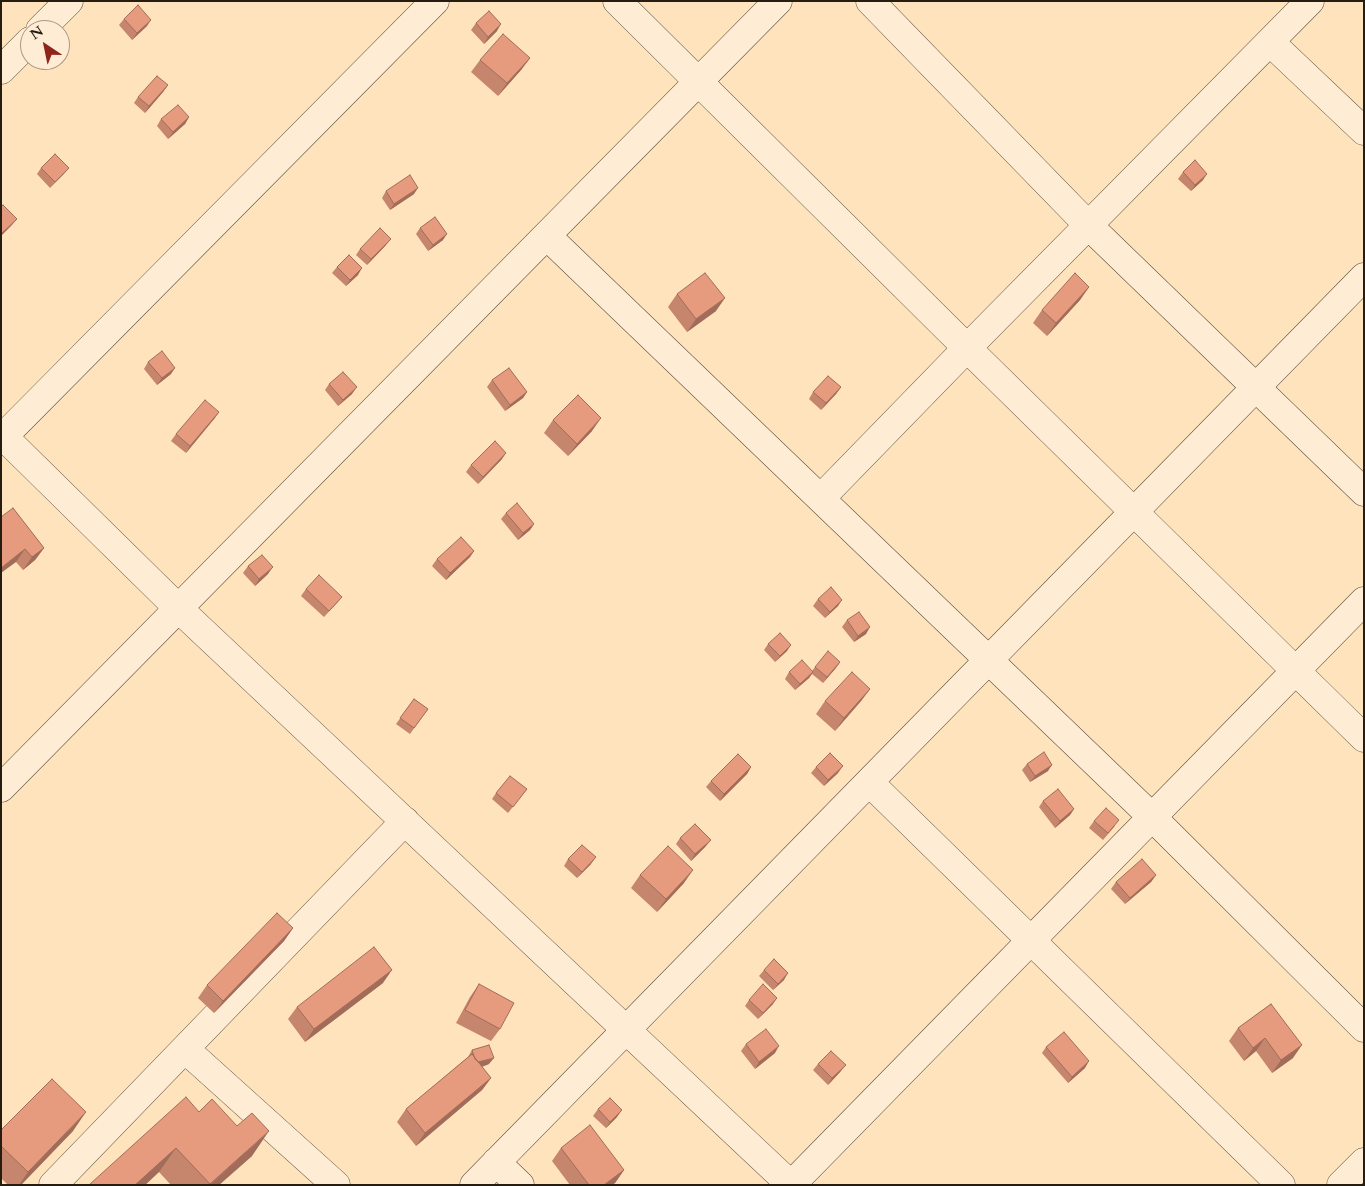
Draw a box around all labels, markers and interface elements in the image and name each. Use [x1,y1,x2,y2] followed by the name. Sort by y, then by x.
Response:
[20,20,70,70] north arrow
[27,22,47,44] text: N

